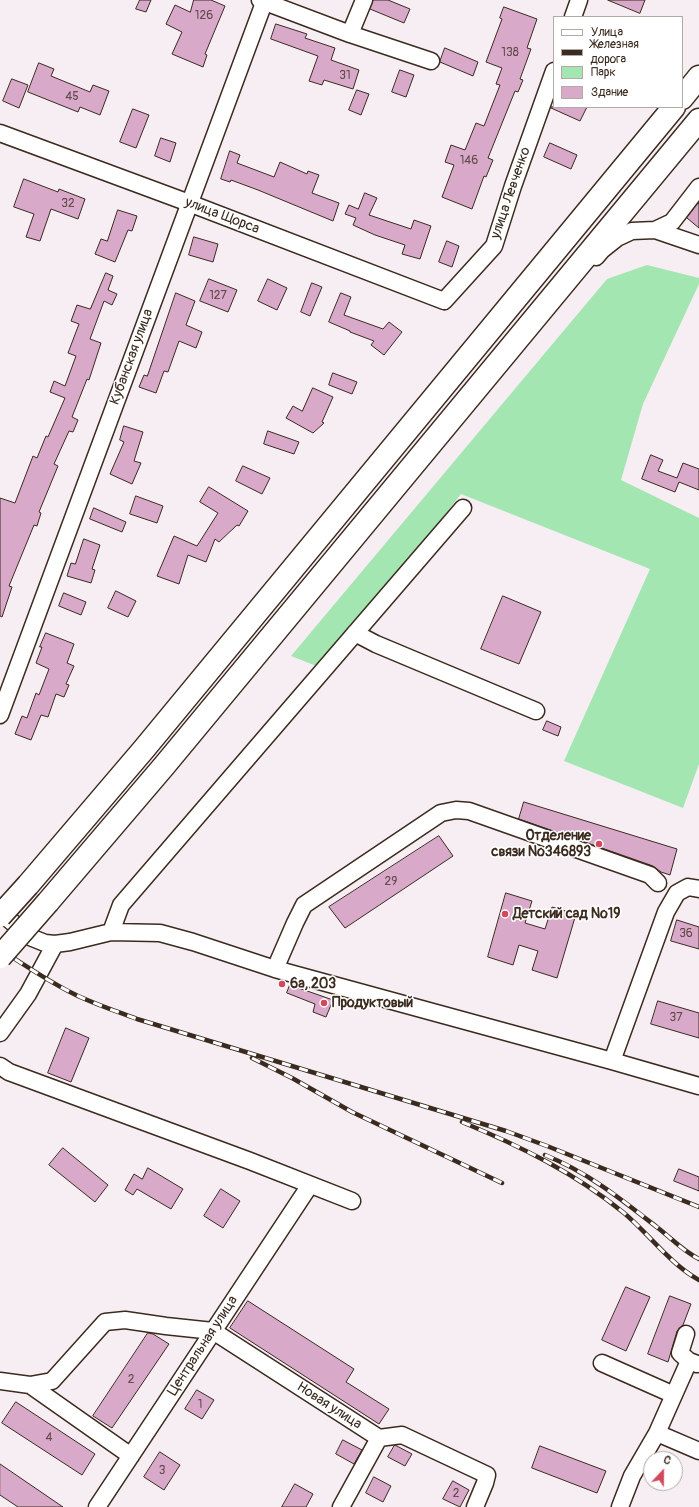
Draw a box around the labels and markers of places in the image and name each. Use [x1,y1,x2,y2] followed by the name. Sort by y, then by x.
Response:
[491,828,591,860] place label: Отделение связи №346893
[594,839,604,849] marker: Отделение связи №346893
[513,906,620,922] place label: Детский сад №19
[500,909,510,919] marker: Детский сад №19
[290,976,336,992] place label: 6a, 203
[277,979,287,989] marker: 6a, 203
[332,995,413,1011] place label: Продуктовый
[319,998,329,1008] marker: Продуктовый

